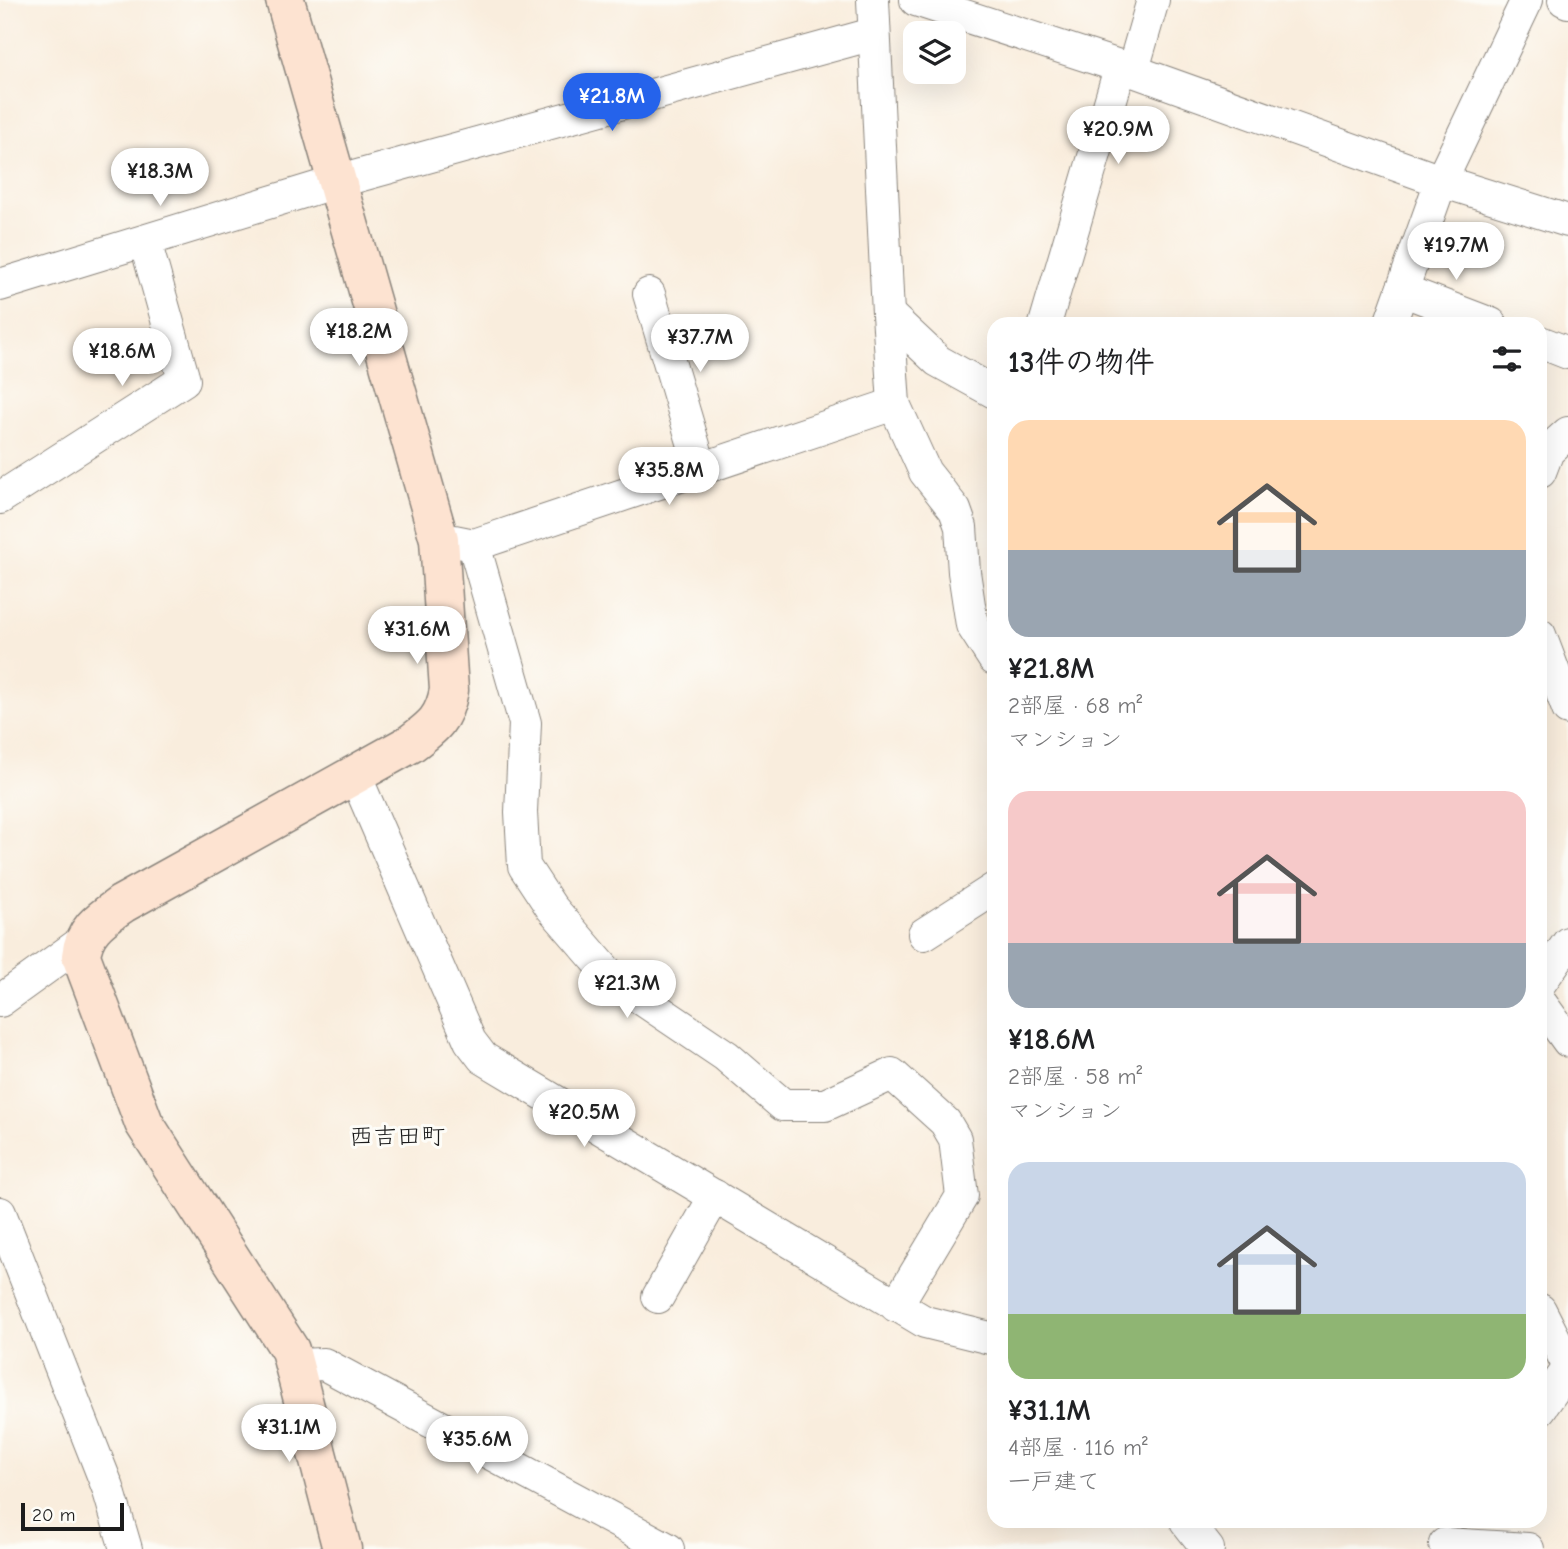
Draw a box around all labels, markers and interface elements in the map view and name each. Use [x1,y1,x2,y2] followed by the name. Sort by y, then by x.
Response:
[903,21,966,84] map controls
[903,21,966,84] button: layers
[555,74,669,133] pin: ¥21.8M
[579,82,645,109] text: ¥21.8M
[1061,106,1175,166] pin: ¥20.9M
[1083,115,1153,142] text: ¥20.9M
[103,148,217,208] pin: ¥18.3M
[127,157,193,184] text: ¥18.3M
[1399,222,1513,282] pin: ¥19.7M
[1423,231,1489,258] text: ¥19.7M
[302,308,416,368] pin: ¥18.2M
[643,314,757,374] pin: ¥37.7M
[326,317,392,344] text: ¥18.2M
[667,323,733,350] text: ¥37.7M
[65,328,179,388] pin: ¥18.6M
[89,337,155,364] text: ¥18.6M
[1488,340,1526,378] icon: filters
[1008,345,1155,380] text: 13件の物件
[612,448,726,507] pin: ¥35.8M
[634,456,704,483] text: ¥35.8M
[1204,465,1330,591] icon: home
[360,606,474,666] pin: ¥31.6M
[384,615,450,642] text: ¥31.6M
[1008,651,1094,686] text: ¥21.8M
[1008,692,1142,719] text: 2部屋 · 68 m²
[1008,726,1122,753] text: マンション
[1204,836,1330,962] icon: home
[570,960,684,1020] pin: ¥21.3M
[594,969,660,996] text: ¥21.3M
[1008,1022,1095,1057] text: ¥18.6M
[1008,1063,1142,1090] text: 2部屋 · 58 m²
[527,1090,641,1149] pin: ¥20.5M
[1008,1097,1122,1124] text: マンション
[549,1098,619,1125] text: ¥20.5M
[349,1122,445,1150] district label: 西吉田町
[1204,1207,1330,1333] icon: home
[1008,1393,1091,1428] text: ¥31.1M
[232,1404,346,1464] pin: ¥31.1M
[257,1413,321,1440] text: ¥31.1M
[420,1416,534,1476] pin: ¥35.6M
[442,1425,512,1452] text: ¥35.6M
[1008,1434,1148,1461] text: 4部屋 · 116 m²
[1008,1468,1100,1495] text: 一戸建て
[21,1500,124,1532] scale bar
[32,1504,76,1526] text: 20 m

